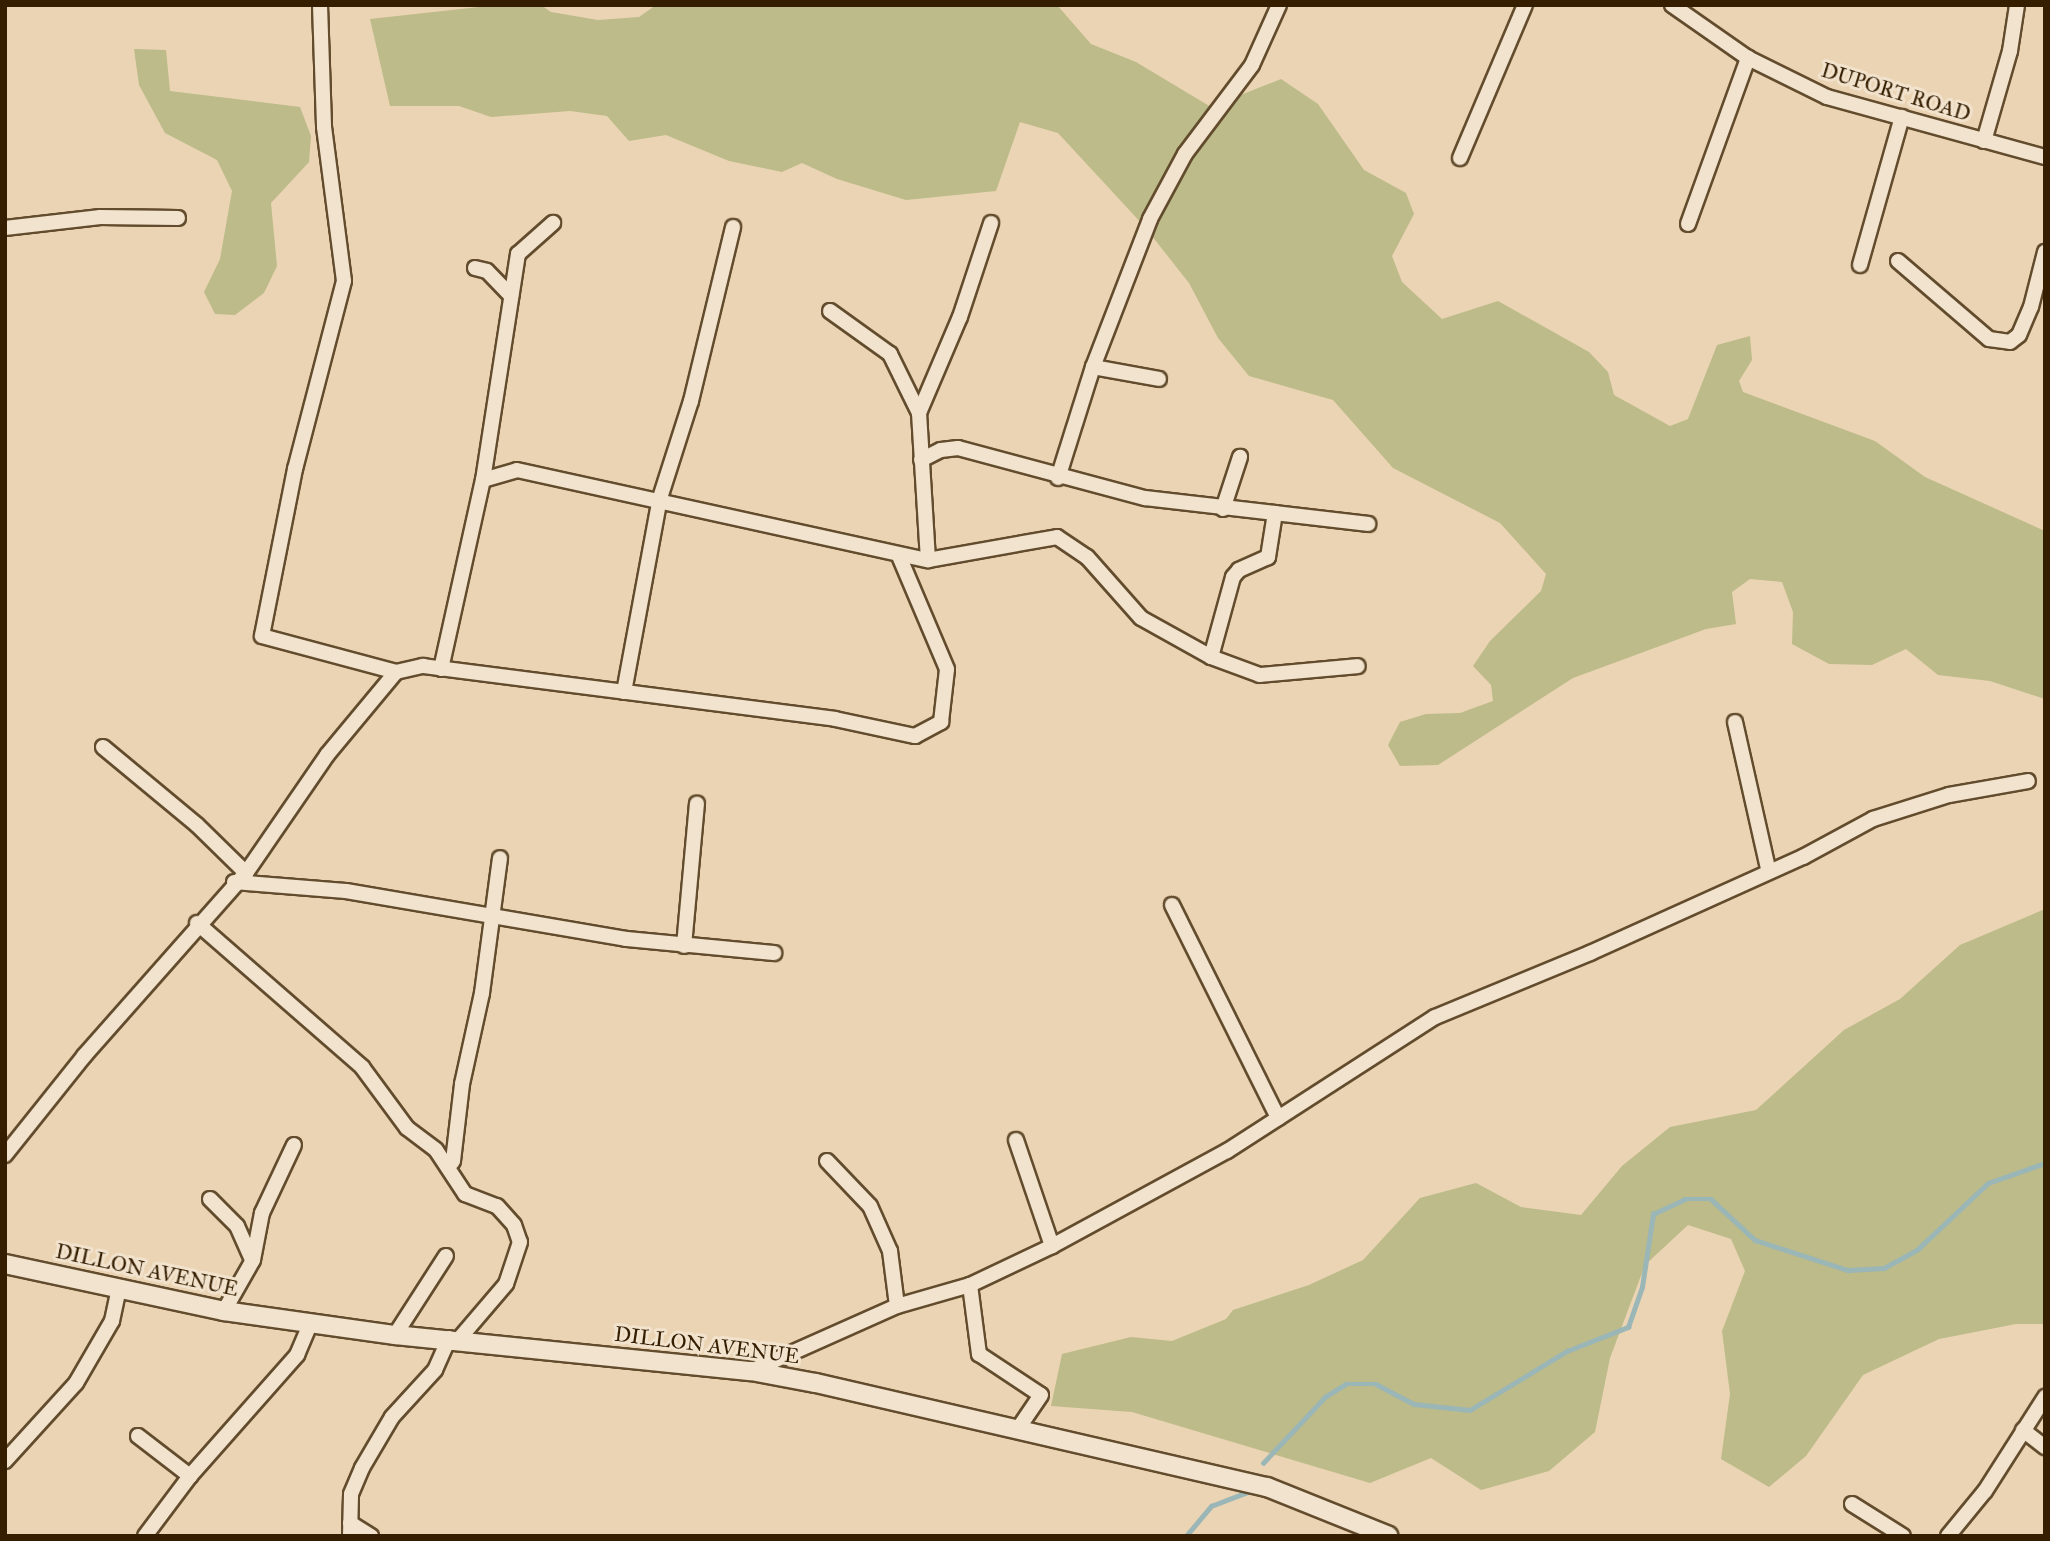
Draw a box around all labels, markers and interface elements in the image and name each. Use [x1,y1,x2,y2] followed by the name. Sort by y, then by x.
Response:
[1818,57,1974,127] street label: DUPORT ROAD
[53,1238,241,1302] street label: DILLON AVENUE
[613,1321,801,1369] street label: DILLON AVENUE

